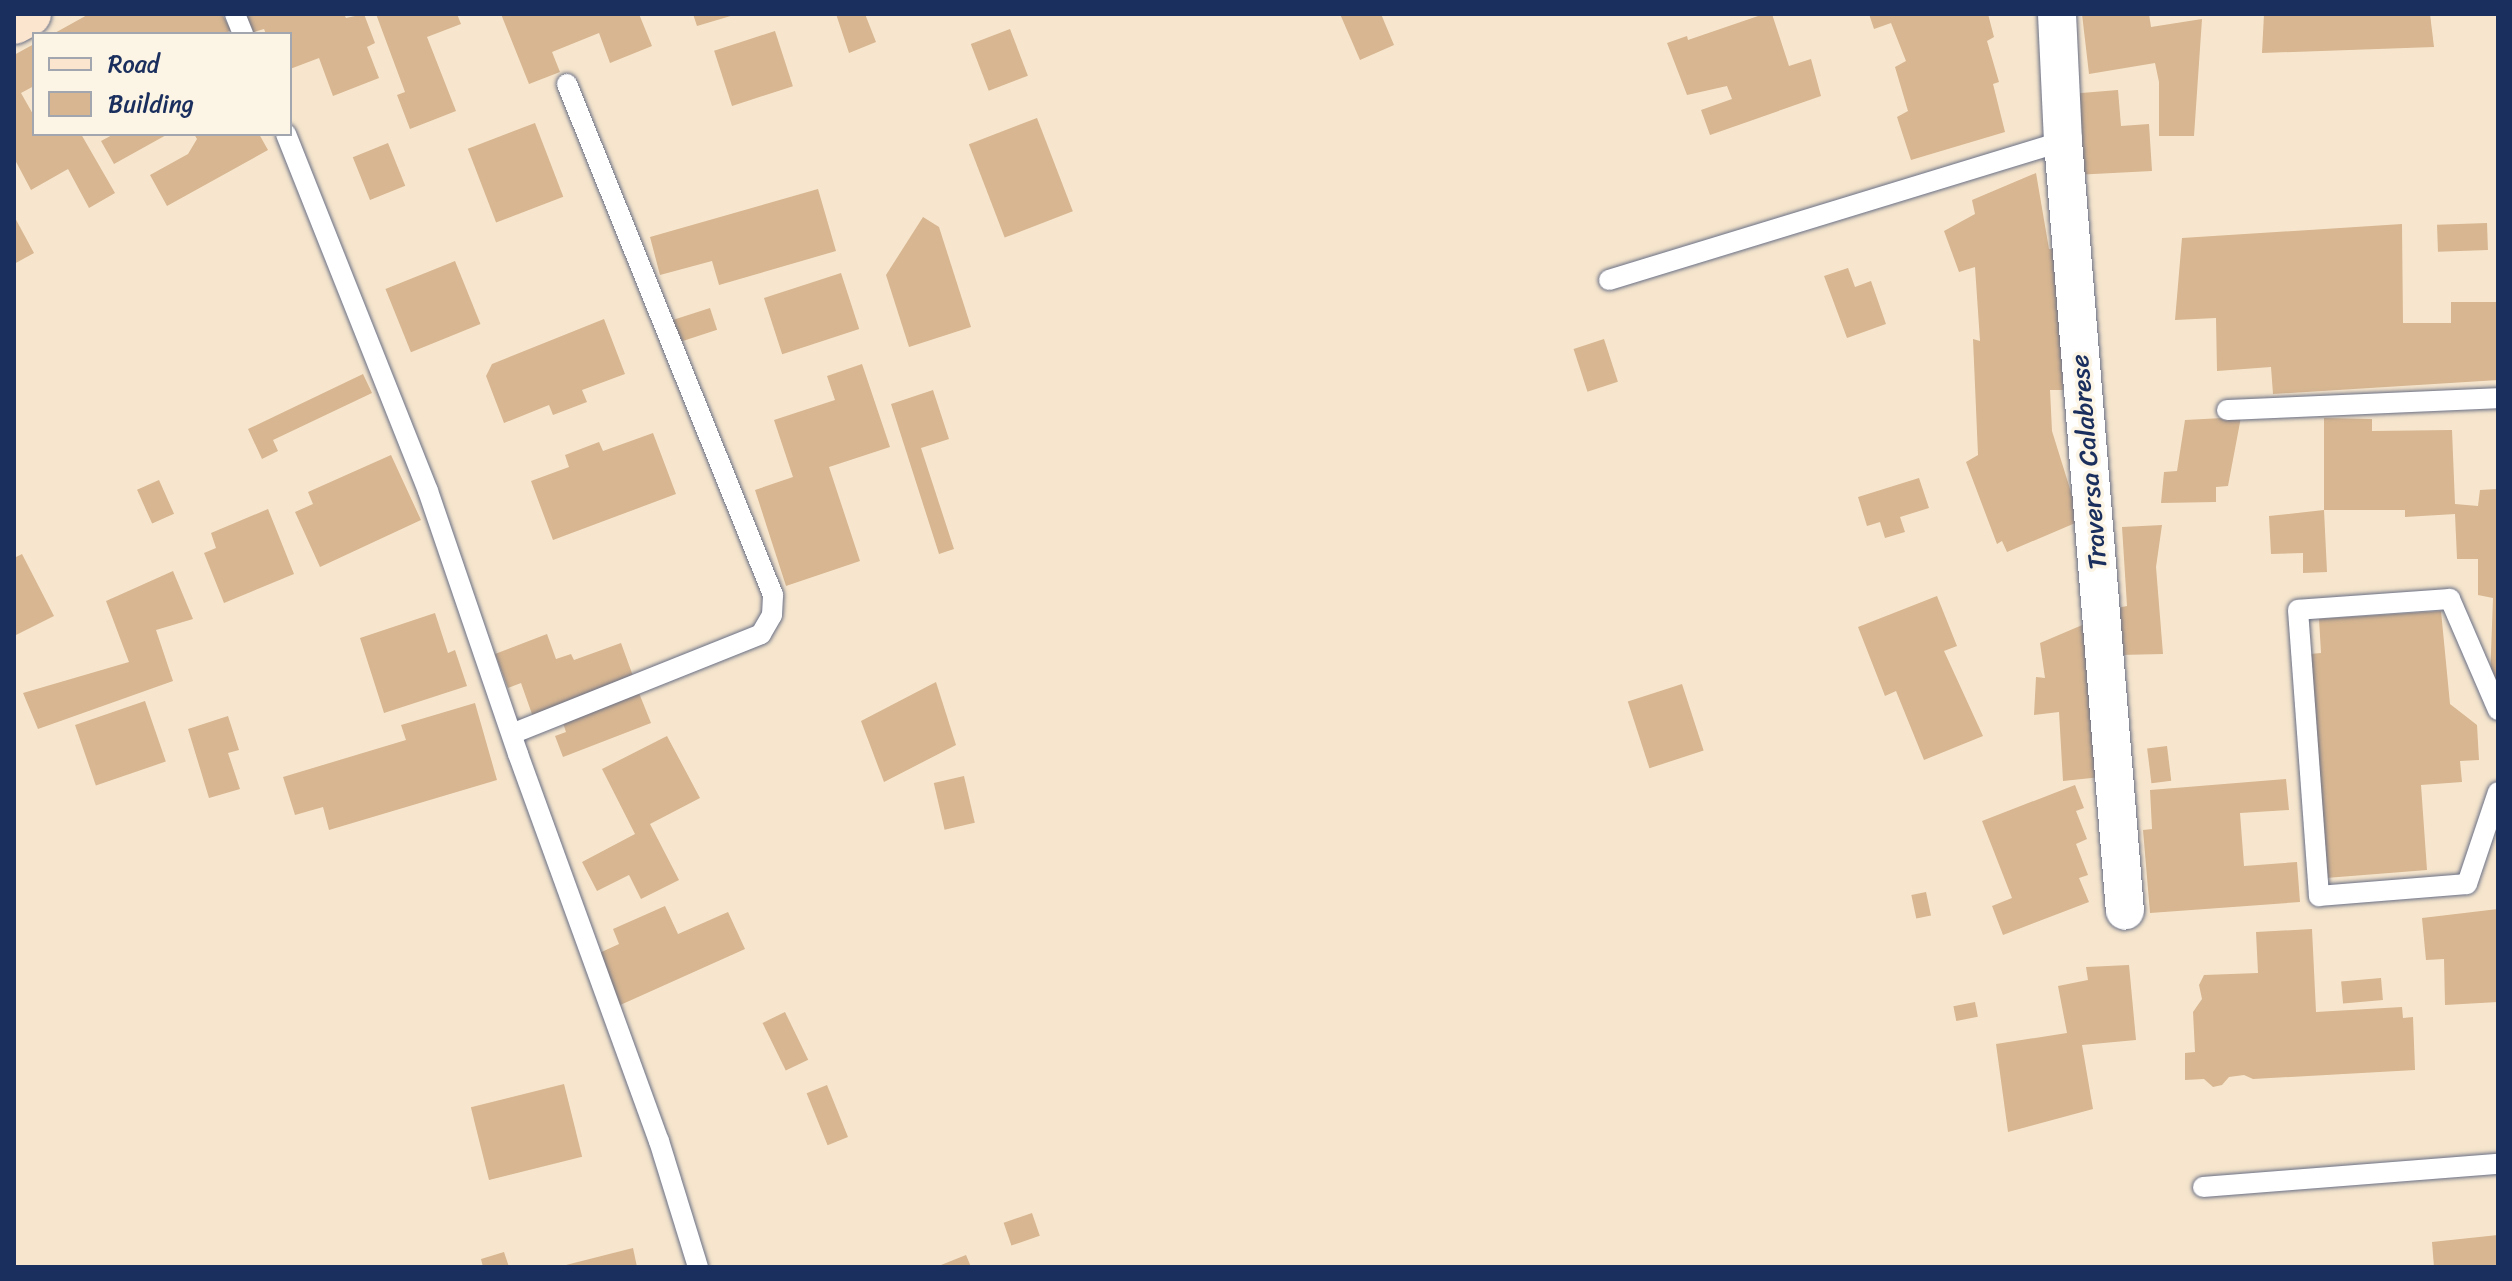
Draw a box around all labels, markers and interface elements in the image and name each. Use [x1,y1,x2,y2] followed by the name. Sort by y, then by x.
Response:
[32,32,292,136] legend
[108,43,159,85] text: Road
[108,83,194,125] text: Building
[2064,353,2114,571] street label: Traversa Calabrese

